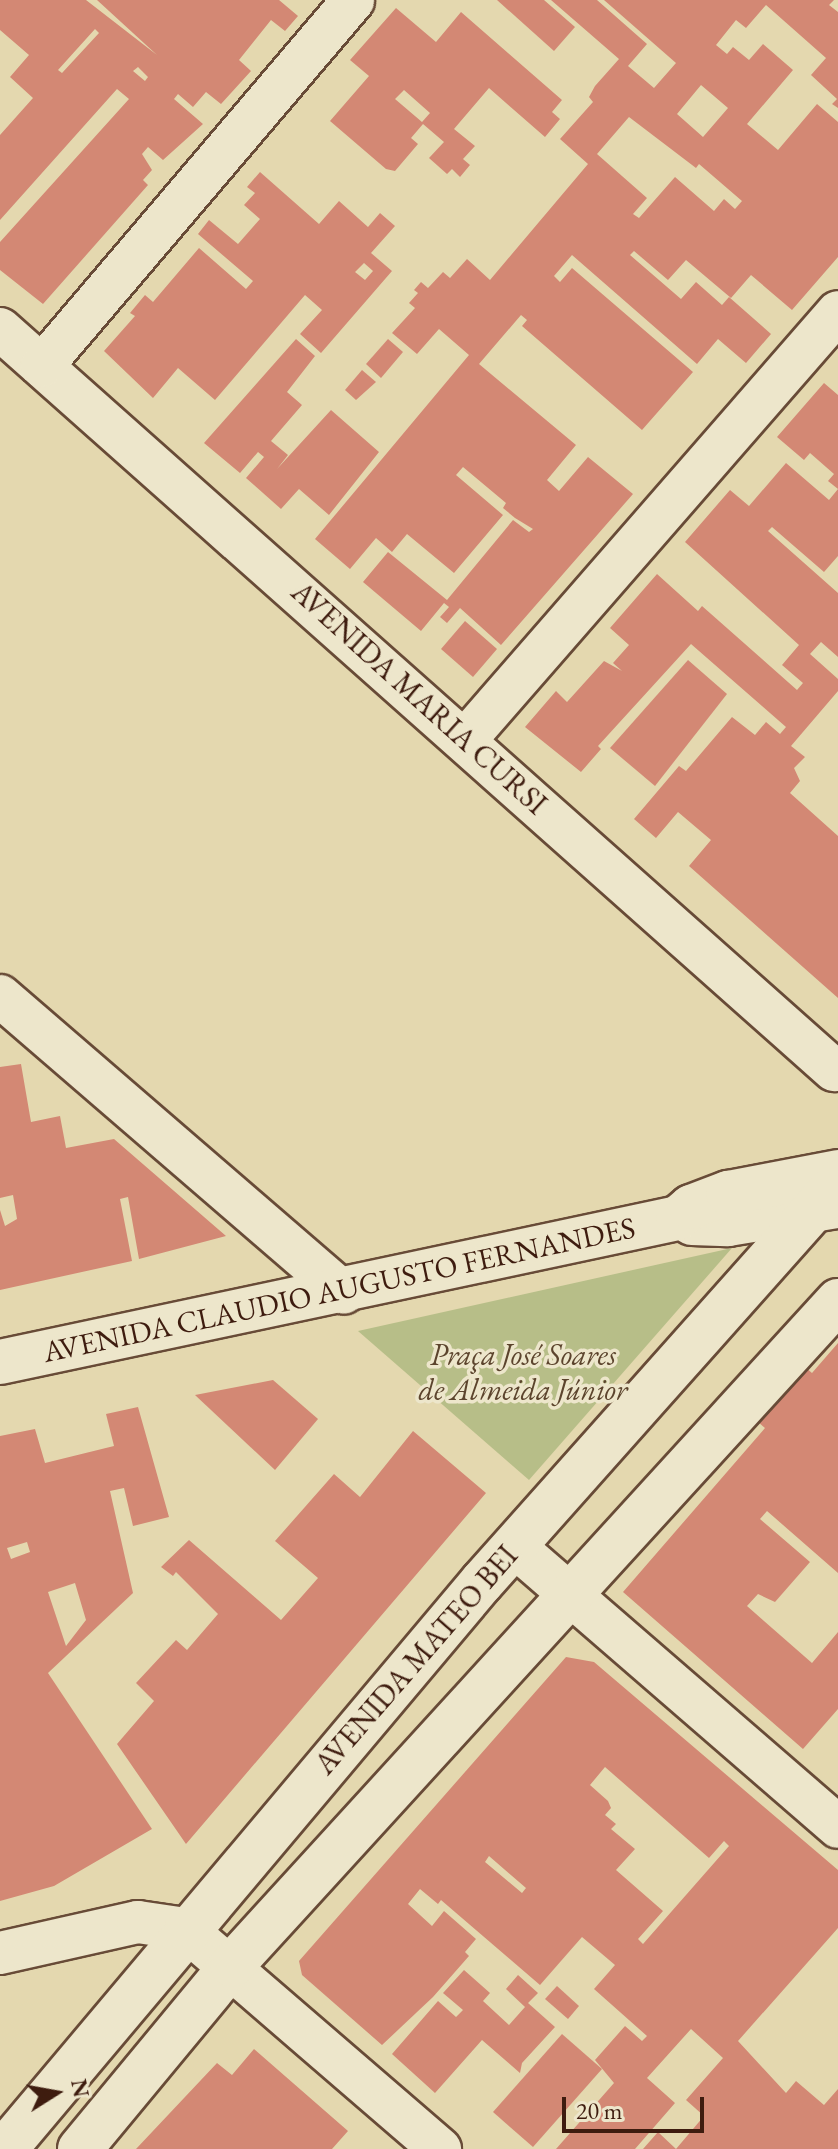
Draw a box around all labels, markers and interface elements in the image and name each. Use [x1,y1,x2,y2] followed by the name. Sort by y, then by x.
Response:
[284,574,554,822] street label: AVENIDA MARIA CURSI
[40,1210,638,1370] street label: AVENIDA CLAUDIO AUGUSTO FERNANDES
[419,1337,627,1408] park label: Praça José Soares de Almeida Júnior
[307,1538,525,1782] street label: AVENIDA MATEO BEI
[16,2053,96,2133] north arrow
[64,2077,96,2100] text: N
[566,2081,708,2131] scale bar
[576,2095,623,2126] text: 20 m

